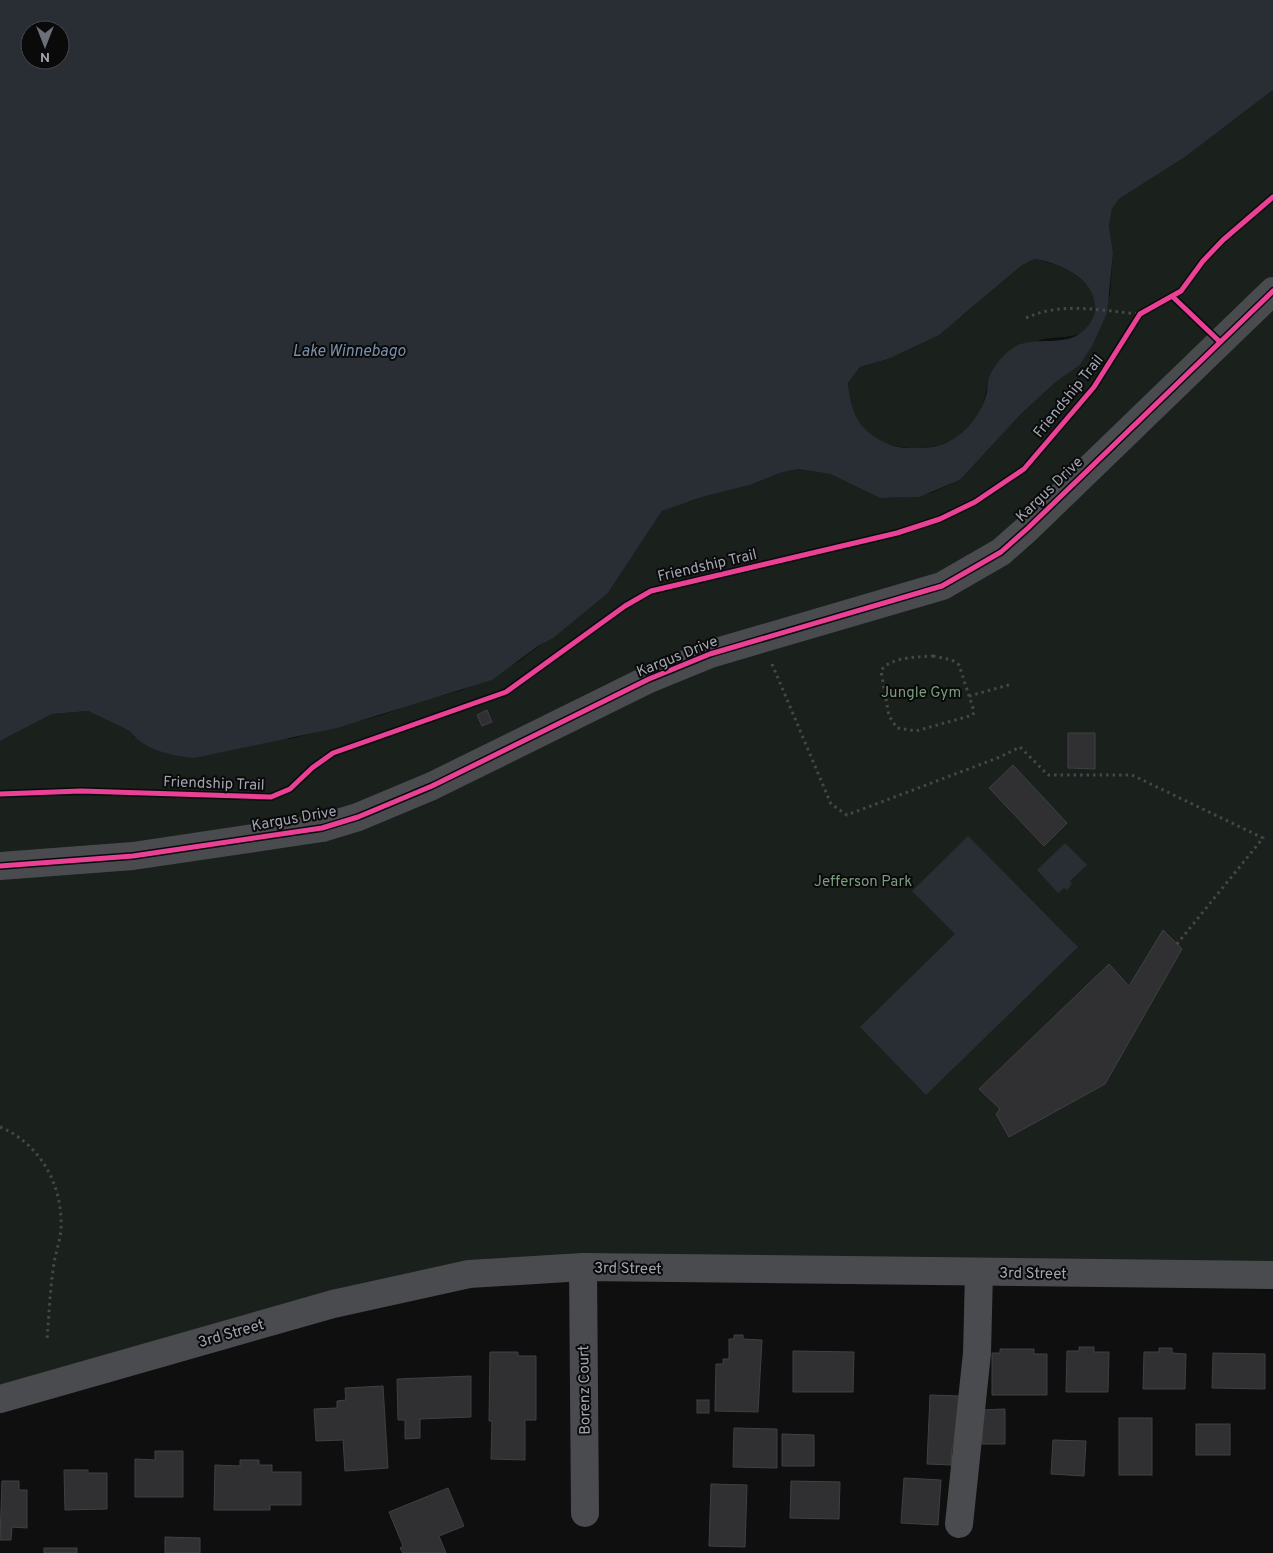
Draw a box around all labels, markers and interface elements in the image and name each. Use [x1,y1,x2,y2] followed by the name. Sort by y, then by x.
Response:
[20,20,70,70] north arrow
[40,48,50,65] text: N
[293,342,406,362] water label: Lake Winnebago
[1030,352,1108,442] street label: Friendship Trail
[1012,453,1088,527] street label: Kargus Drive
[656,546,759,587] street label: Friendship Trail
[634,632,721,682] street label: Kargus Drive
[881,684,961,703] park label: Jungle Gym
[163,773,265,796] street label: Friendship Trail
[250,803,338,836] street label: Kargus Drive
[814,873,912,892] park label: Jefferson Park
[594,1259,662,1280] street label: 3rd Street
[999,1264,1067,1285] street label: 3rd Street
[196,1316,267,1353] street label: 3rd Street
[575,1345,596,1435] street label: Borenz Court

